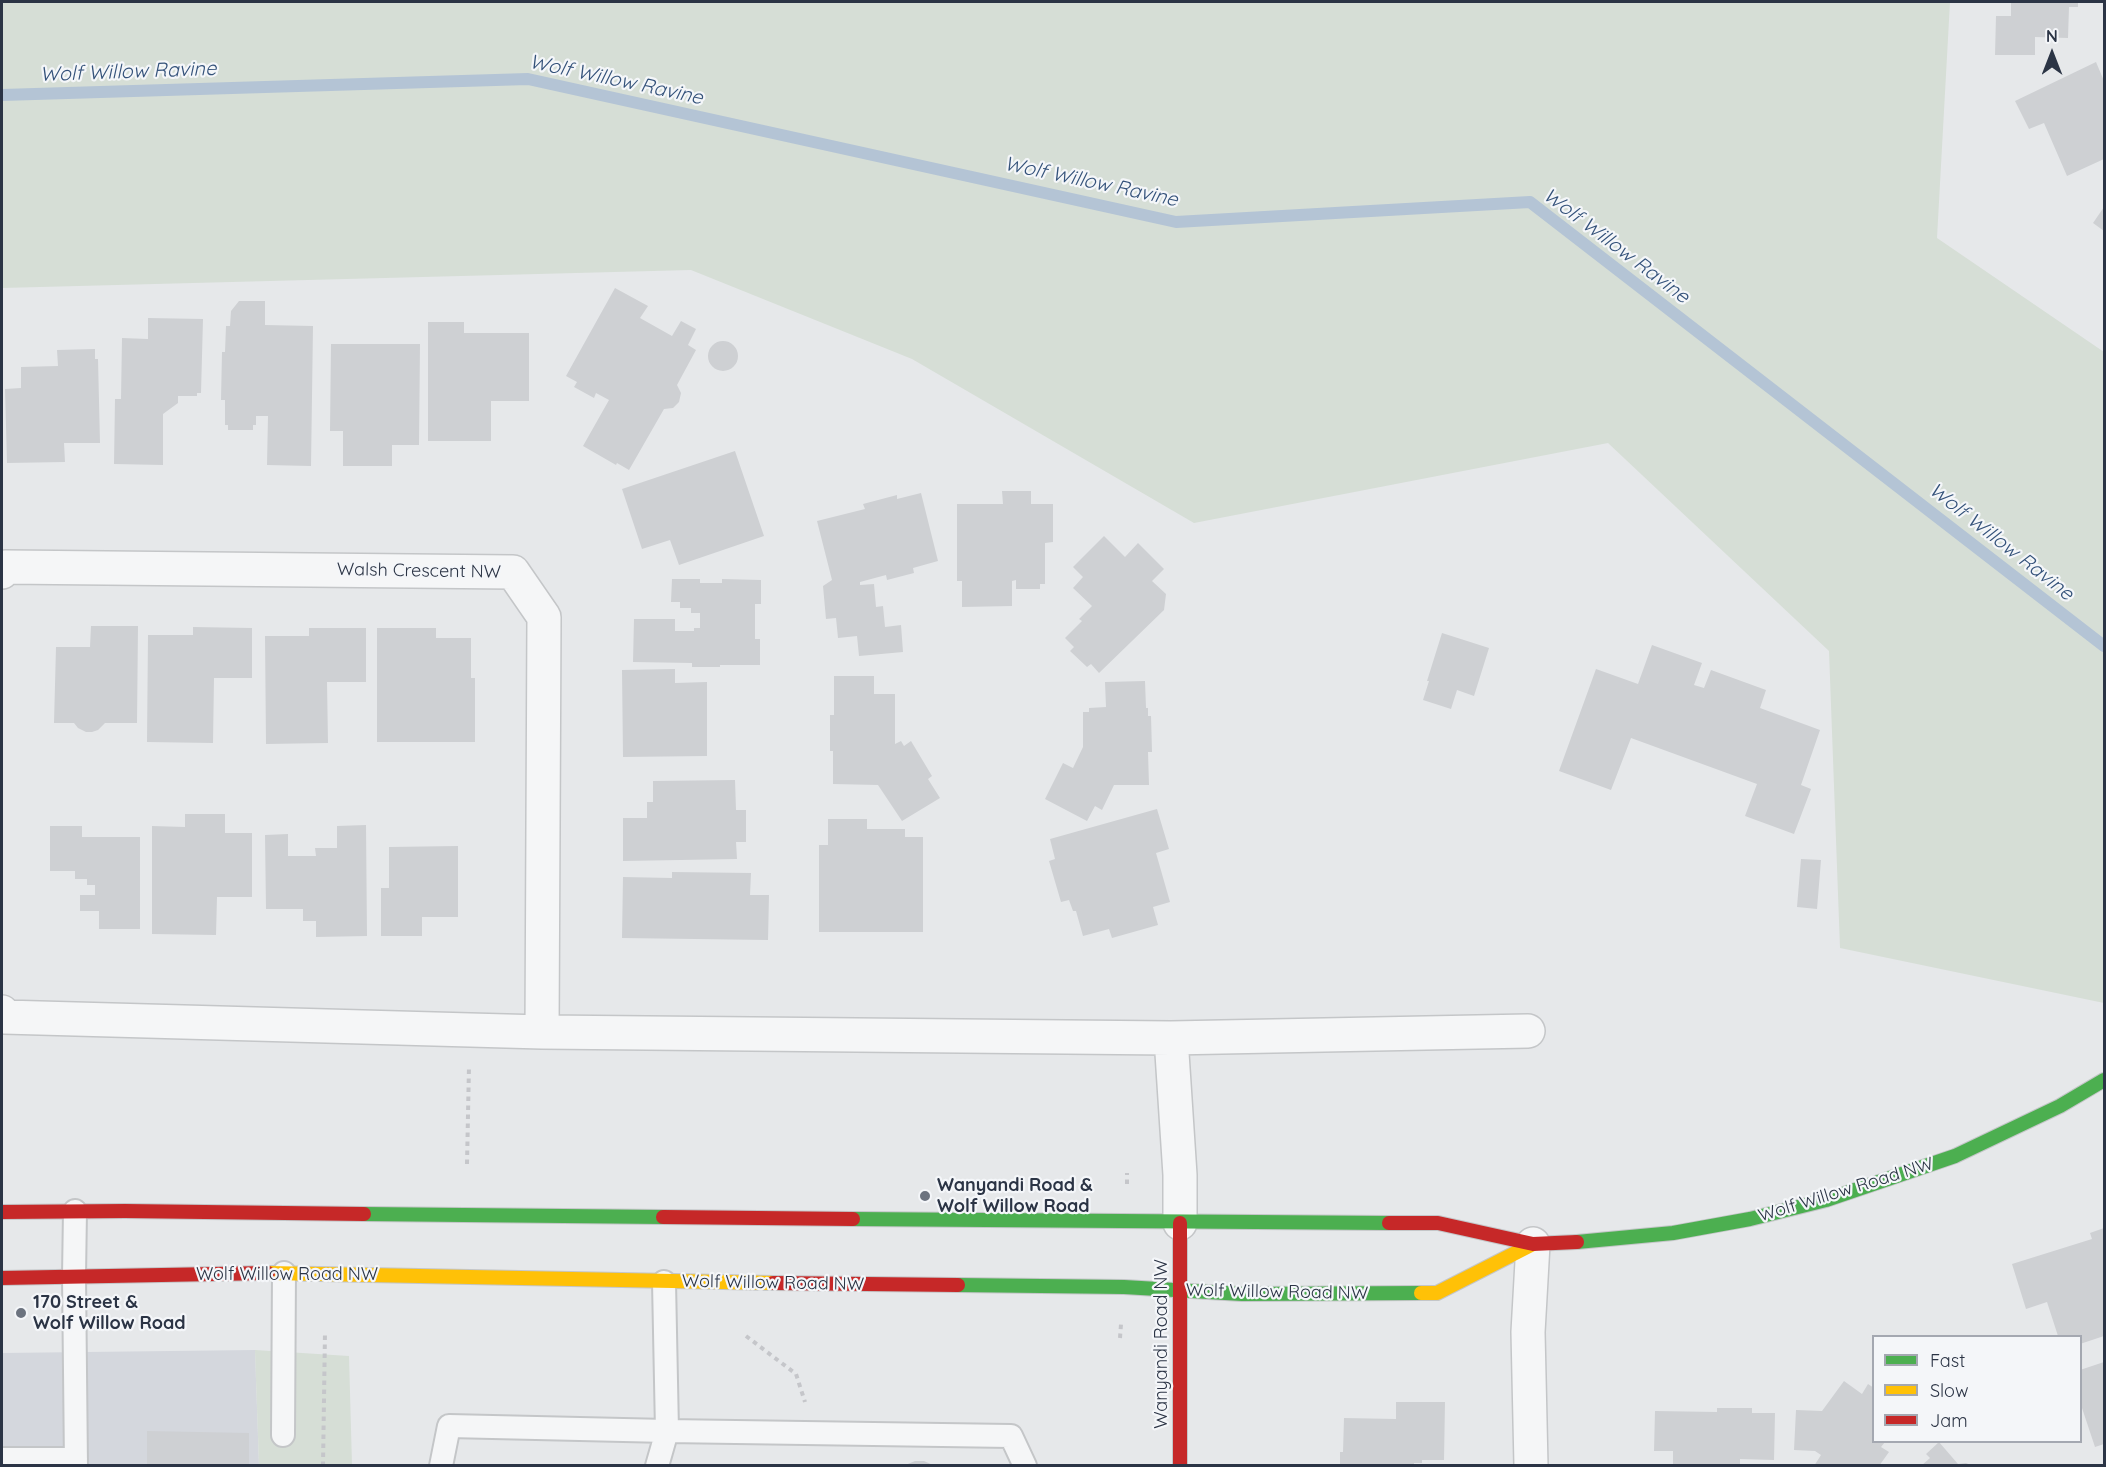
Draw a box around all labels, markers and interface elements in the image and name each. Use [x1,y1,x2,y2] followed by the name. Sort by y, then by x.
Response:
[2022,24,2082,84] north arrow
[2046,26,2058,46] text: N
[527,50,705,110] water label: Wolf Willow Ravine
[39,57,217,87] water label: Wolf Willow Ravine
[1002,152,1180,212] water label: Wolf Willow Ravine
[1538,183,1694,309] water label: Wolf Willow Ravine
[1924,478,2078,606] water label: Wolf Willow Ravine
[337,559,501,583] street label: Walsh Crescent NW
[1756,1153,1936,1227] street label: Wolf Willow Road NW
[937,1175,1093,1218] place label: Wanyandi Road & Wolf Willow Road
[918,1189,932,1203] marker: Wanyandi Road & Wolf Willow Road
[1151,1259,1173,1429] street label: Wanyandi Road NW
[196,1264,378,1286] street label: Wolf Willow Road NW
[682,1271,864,1295] street label: Wolf Willow Road NW
[1186,1280,1368,1304] street label: Wolf Willow Road NW
[33,1292,186,1334] place label: 170 Street & Wolf Willow Road
[14,1306,28,1320] marker: 170 Street & Wolf Willow Road
[1872,1335,2082,1443] legend
[1930,1349,1965,1372] text: Fast
[1930,1379,1968,1402] text: Slow
[1930,1409,1968,1432] text: Jam

